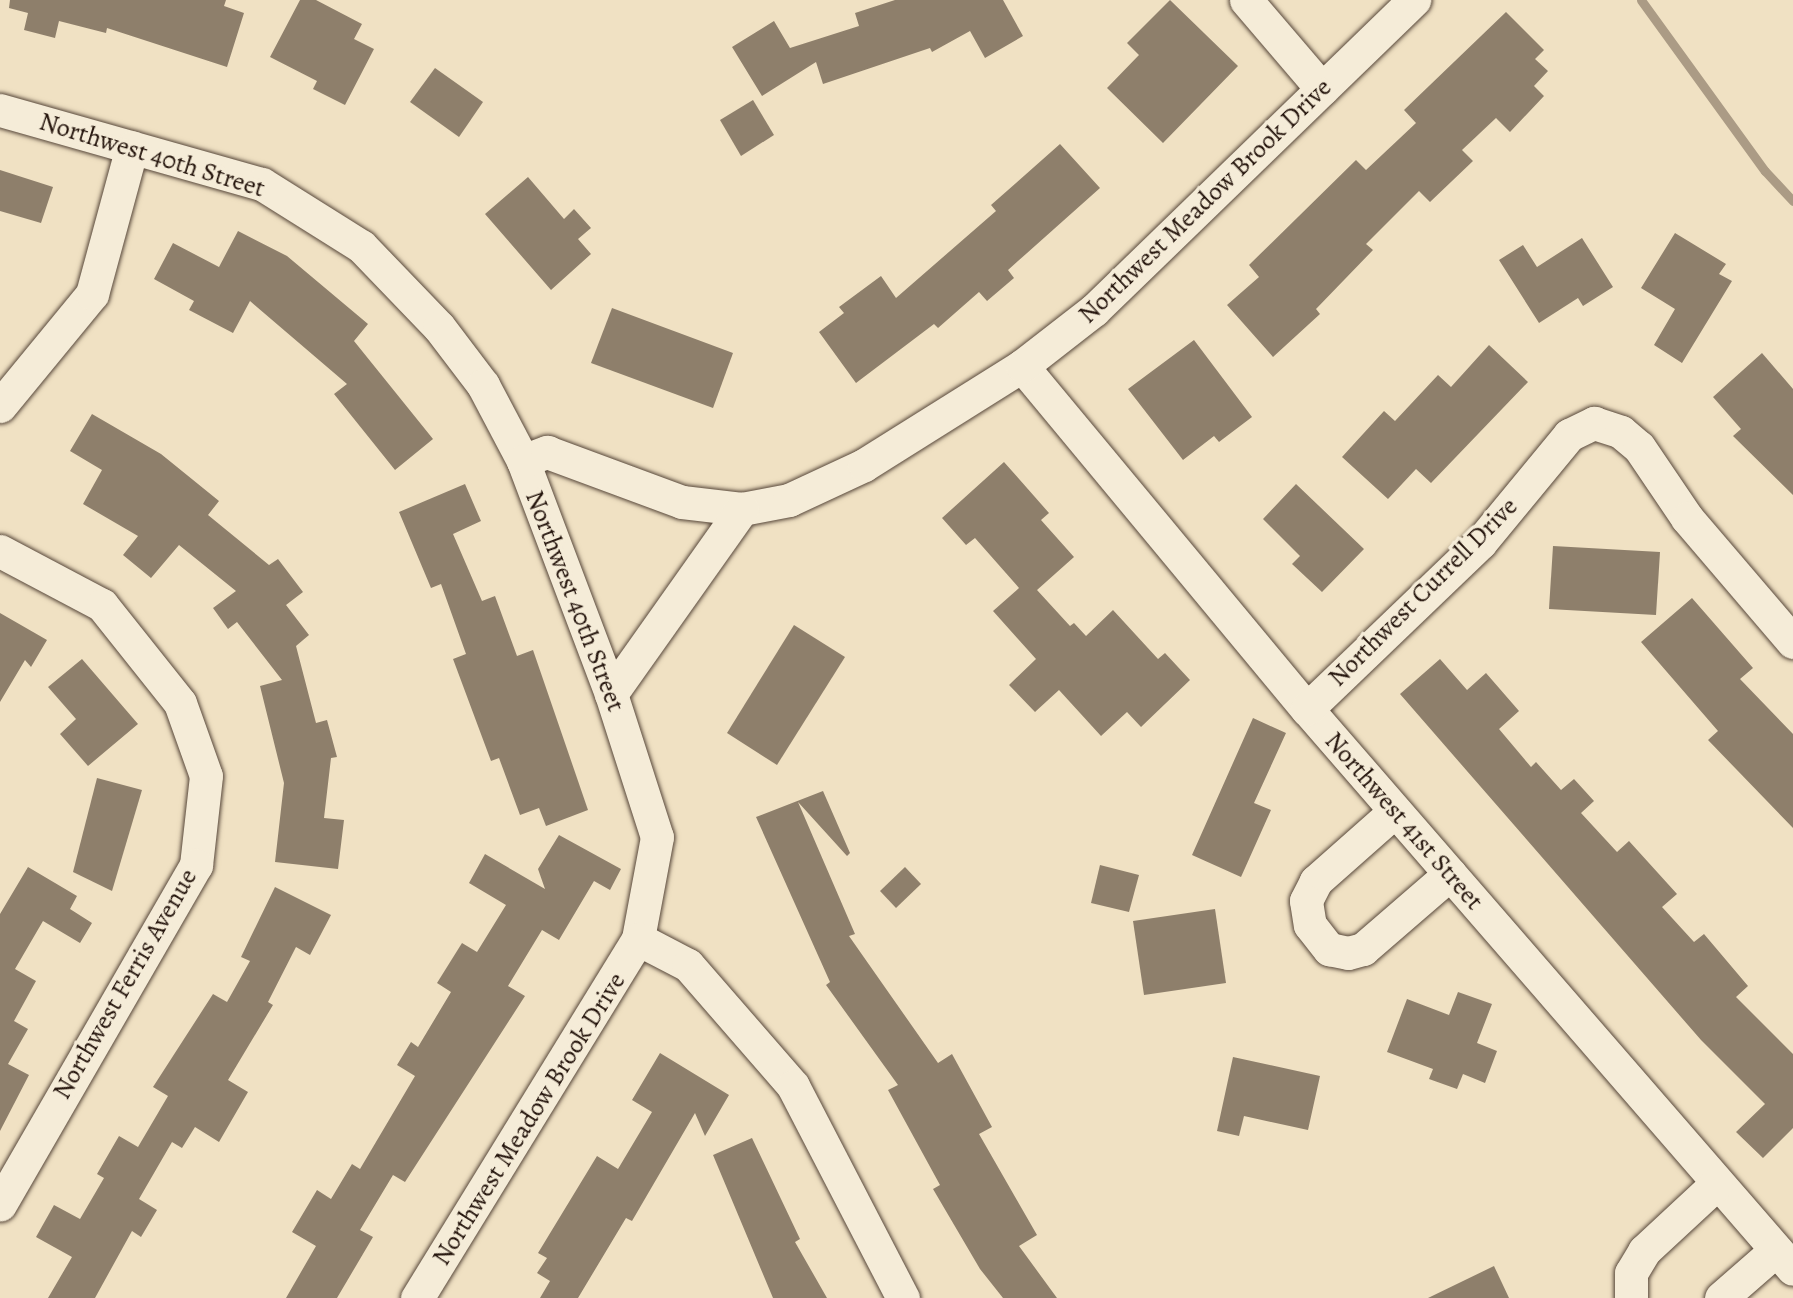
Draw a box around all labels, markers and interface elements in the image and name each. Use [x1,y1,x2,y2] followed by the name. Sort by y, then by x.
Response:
[1072,72,1338,330] street label: Northwest Meadow Brook Drive
[36,106,268,204] street label: Northwest 40th Street
[519,486,631,716] street label: Northwest 40th Street
[1322,491,1524,693] street label: Northwest Currell Drive
[1318,726,1490,916] street label: Northwest 41st Street
[46,863,204,1105] street label: Northwest Ferris Avenue
[426,967,632,1271] street label: Northwest Meadow Brook Drive

